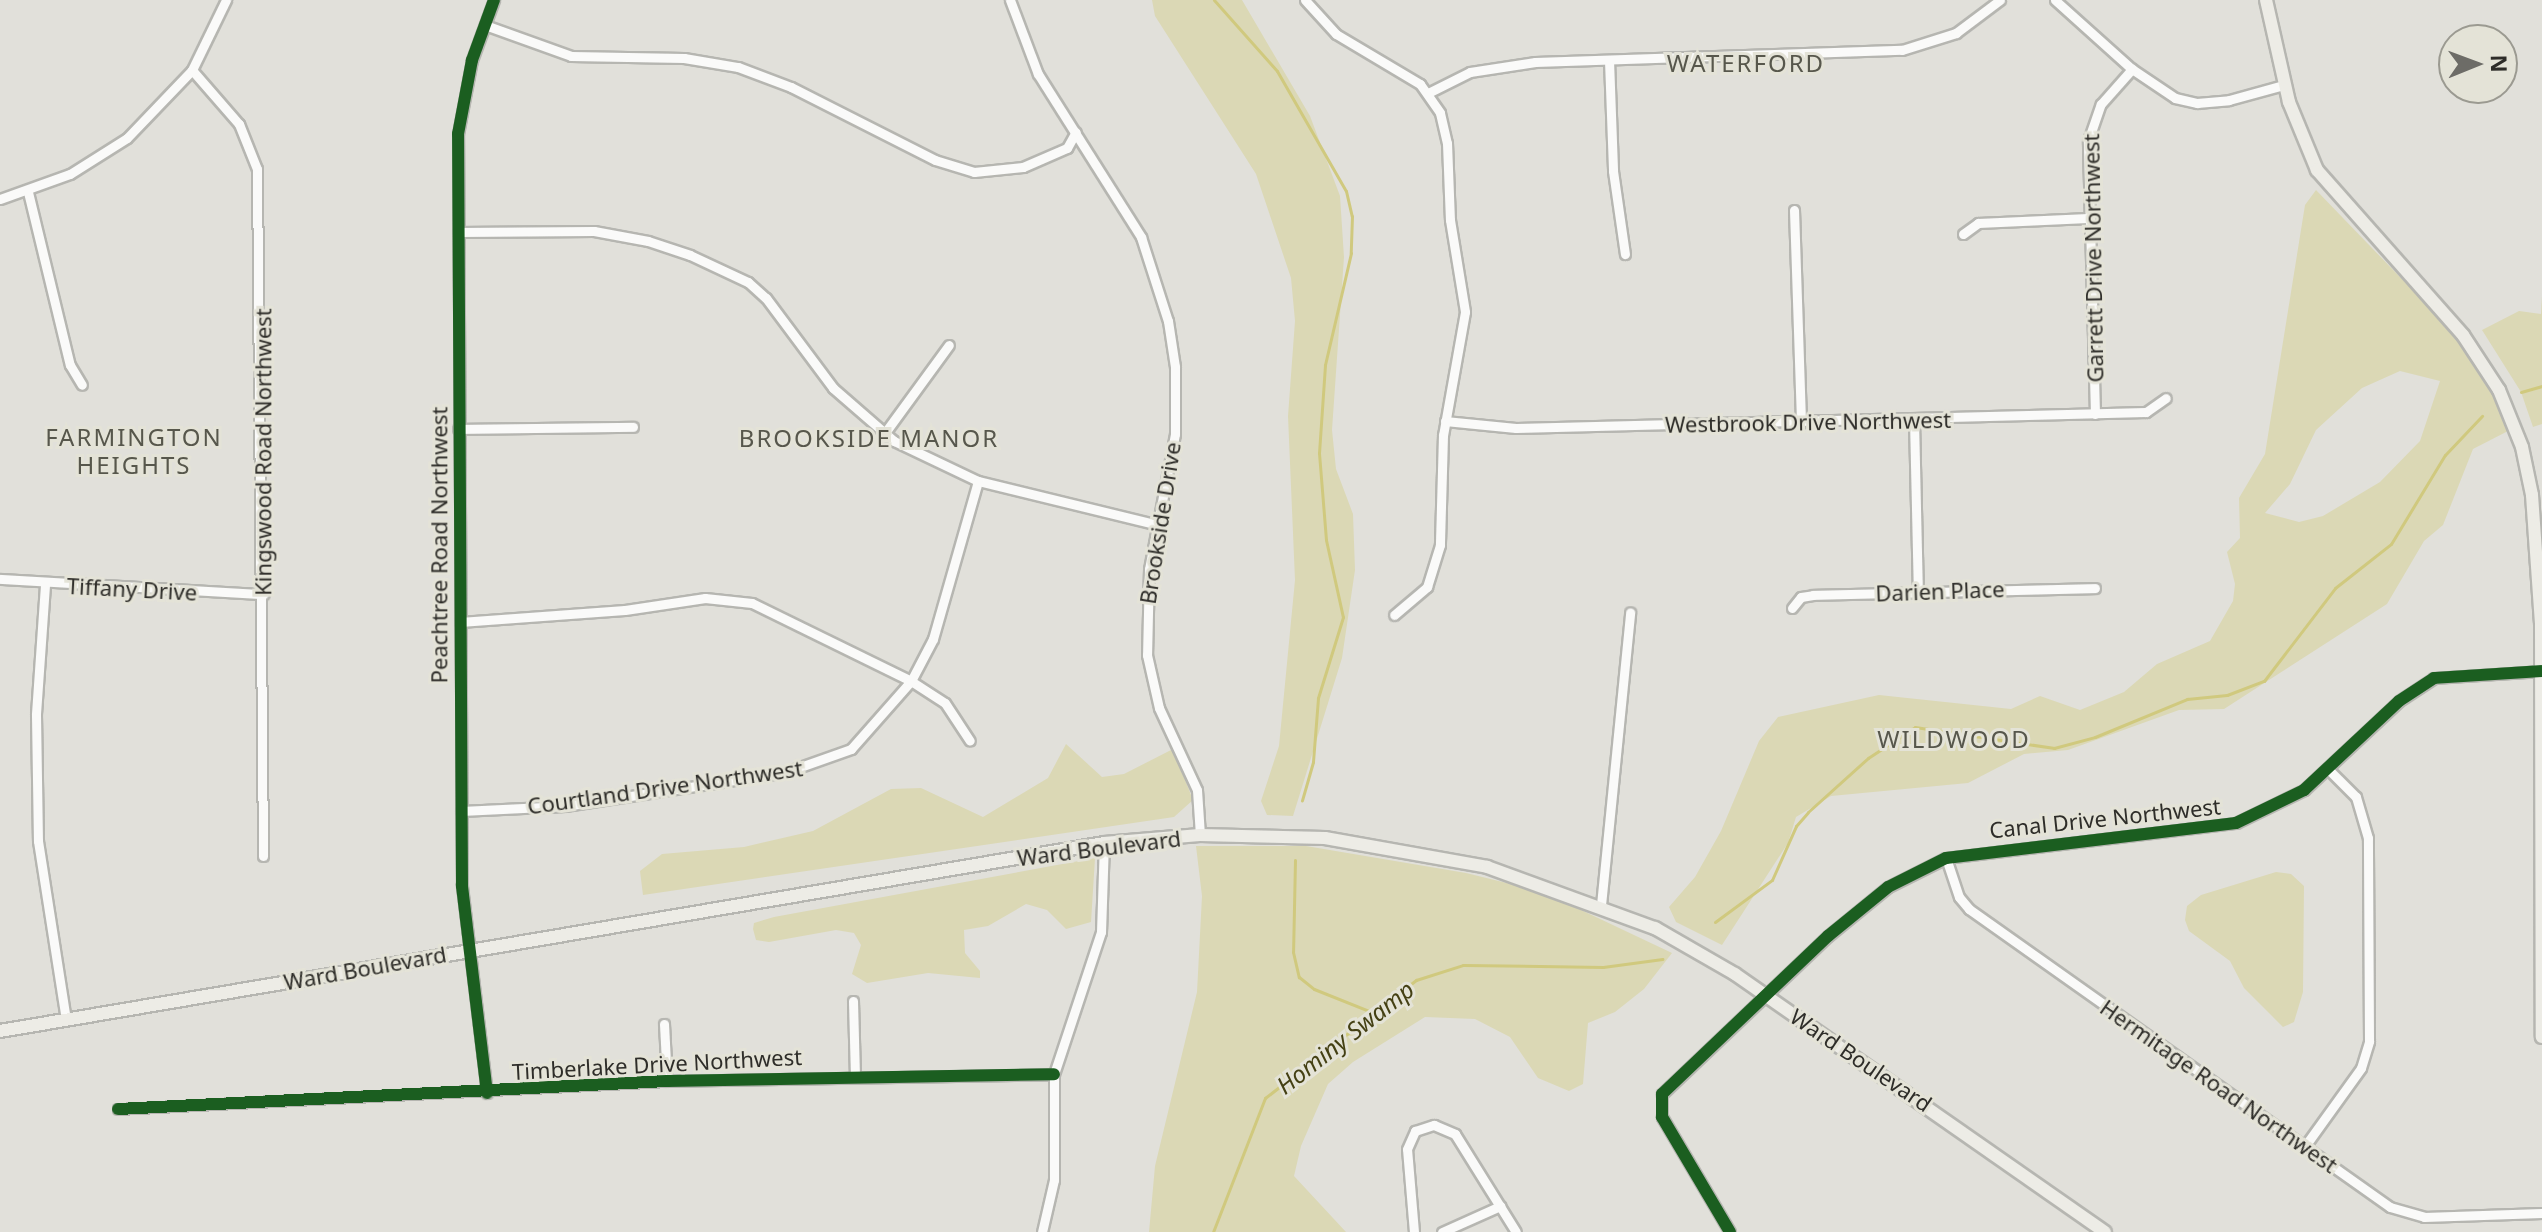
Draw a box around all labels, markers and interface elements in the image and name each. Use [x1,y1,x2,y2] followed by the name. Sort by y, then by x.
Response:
[2438,24,2518,104] north arrow
[1667,49,1825,77] district label: WATERFORD
[2485,54,2515,73] text: N
[2078,133,2108,383] street label: Garrett Drive Northwest
[250,308,276,596] street label: Kingswood Road Northwest
[1665,406,1951,438] street label: Westbrook Drive Northwest
[426,407,452,683] street label: Peachtree Road Northwest
[45,423,223,479] district label: FARMINGTON HEIGHTS
[739,424,999,452] district label: BROOKSIDE MANOR
[1134,440,1186,606] street label: Brookside Drive
[66,572,198,606] street label: Tiffany Drive
[1875,576,2005,606] street label: Darien Place
[1877,725,2031,753] district label: WILDWOOD
[526,755,804,819] street label: Courtland Drive Northwest
[1988,793,2222,843] street label: Canal Drive Northwest
[1016,825,1182,871] street label: Ward Boulevard
[282,941,448,995] street label: Ward Boulevard
[1271,974,1419,1100] water label: Hominy Swamp
[2095,994,2343,1178] street label: Hermitage Road Northwest
[1785,1003,1937,1117] street label: Ward Boulevard
[511,1043,803,1085] street label: Timberlake Drive Northwest

